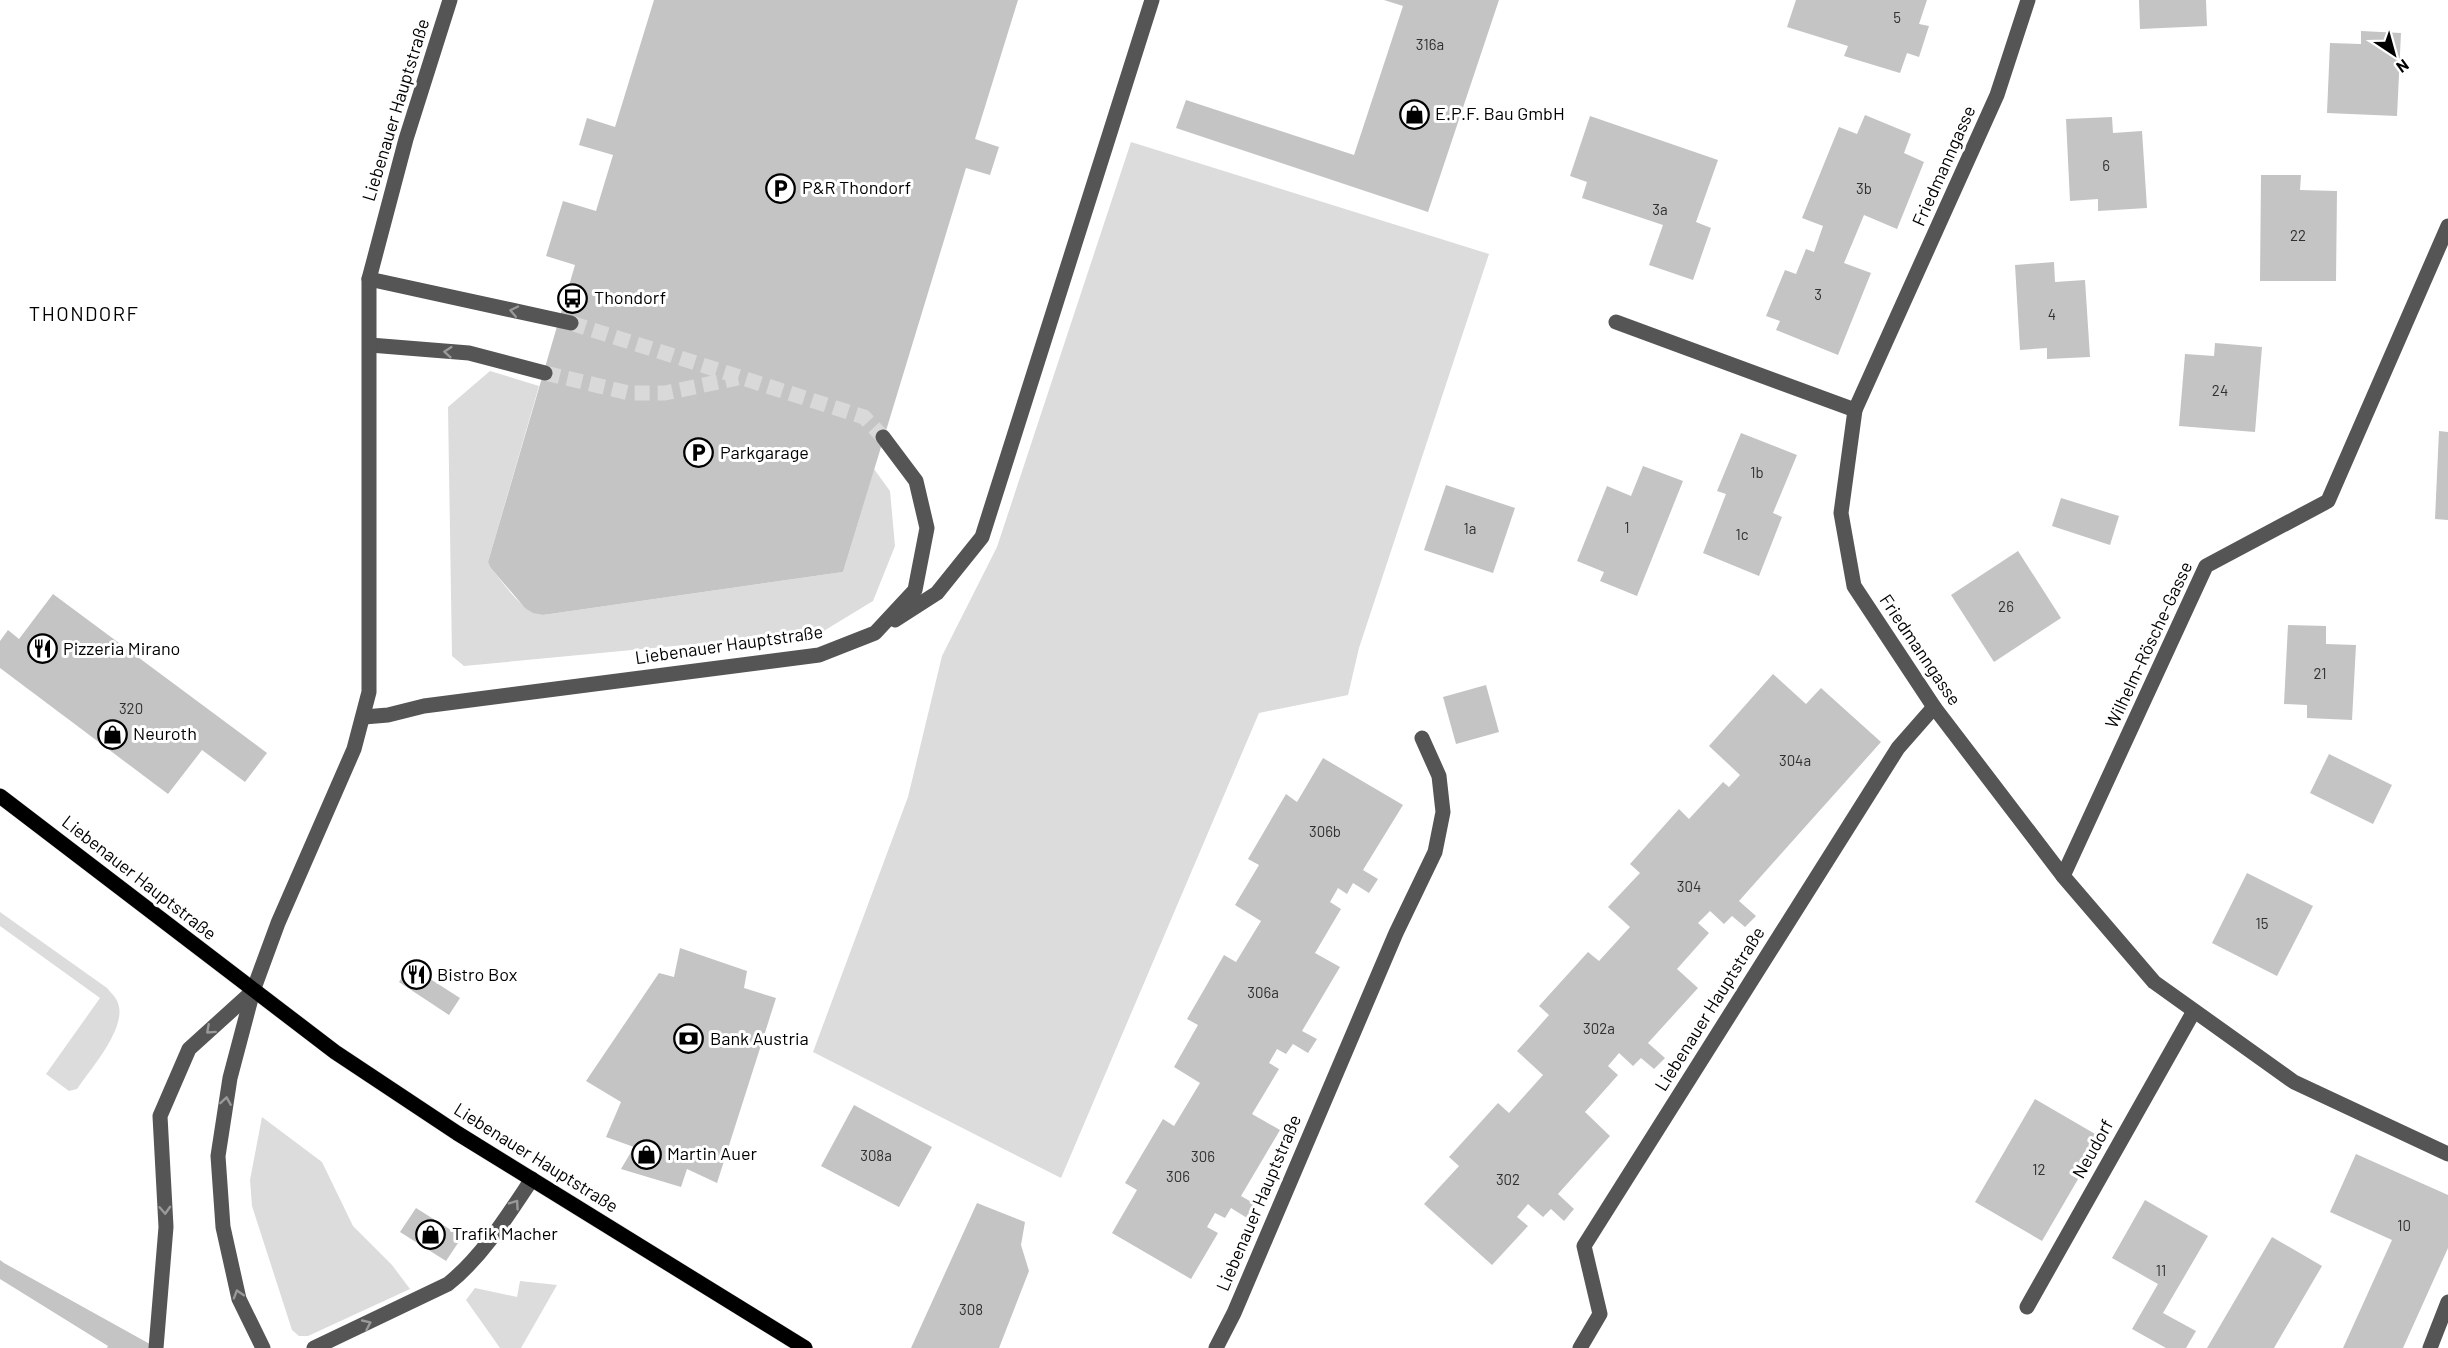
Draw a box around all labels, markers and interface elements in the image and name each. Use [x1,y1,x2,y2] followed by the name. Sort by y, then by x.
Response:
[1893,8,1901,26] house number: 5
[357,16,433,204] street label: Liebenauer Hauptstraße
[2364,24,2424,84] north arrow
[1416,35,1444,53] house number: 316a
[2393,56,2413,77] text: N
[1398,98,1430,130] shop icon: E.P.F. Bau GmbH
[1435,102,1565,124] place label: E.P.F. Bau GmbH
[1907,102,1979,229] street label: Friedmanngasse
[2102,156,2110,174] house number: 6
[765,172,797,204] parking icon: P&R Thondorf
[802,176,911,198] place label: P&R Thondorf
[1856,179,1872,197] house number: 3b
[1652,200,1668,218] house number: 3a
[2290,226,2306,244] house number: 22
[557,282,589,314] bus stop icon: Thondorf
[1814,285,1822,303] house number: 3
[594,286,666,308] place label: Thondorf
[29,301,139,325] district label: THONDORF
[509,305,519,318] one-way arrow
[2048,305,2056,323] house number: 4
[443,345,452,358] one-way arrow
[2212,381,2228,399] house number: 24
[683,437,715,469] parking icon: Parkgarage
[720,441,809,463] place label: Parkgarage
[1750,463,1764,481] house number: 1b
[1624,518,1630,536] house number: 1
[1464,519,1476,537] house number: 1a
[1735,525,1749,543] house number: 1c
[2100,558,2196,731] street label: Wilhelm-Rösche-Gasse
[1875,590,1966,709] street label: Friedmanngasse
[1998,597,2014,615] house number: 26
[633,620,824,668] street label: Liebenauer Hauptstraße
[26,633,58,665] restaurant icon: Pizzeria Mirano
[63,637,180,659] place label: Pizzeria Mirano
[2313,664,2327,682] house number: 21
[119,699,143,717] house number: 320
[96,718,128,750] shop icon: Neuroth
[133,722,197,744] place label: Neuroth
[1779,751,1811,769] house number: 304a
[58,810,221,944] street label: Liebenauer Hauptstraße
[1309,822,1341,840] house number: 306b
[1677,877,1701,895] house number: 304
[2256,914,2268,932] house number: 15
[1650,922,1769,1095] street label: Liebenauer Hauptstraße
[400,959,432,991] restaurant icon: Bistro Box
[437,963,518,985] place label: Bistro Box
[1247,983,1279,1001] house number: 306a
[1583,1019,1615,1037] house number: 302a
[206,1023,217,1034] one-way arrow
[673,1023,705,1055] bank icon: Bank Austria
[710,1027,809,1049] place label: Bank Austria
[220,1097,232,1106] one-way arrow
[450,1098,623,1217] street label: Liebenauer Hauptstraße
[1211,1111,1305,1294] street label: Liebenauer Hauptstraße
[2067,1115,2117,1182] street label: Neudorf
[630,1138,662,1170] shop icon: Martin Auer
[667,1142,757,1164] place label: Martin Auer
[860,1146,892,1164] house number: 308a
[1191,1147,1215,1165] house number: 306
[2032,1160,2046,1178] house number: 12
[1166,1167,1190,1185] house number: 306
[1496,1170,1520,1188] house number: 302
[508,1199,519,1210] one-way arrow
[159,1206,172,1215] one-way arrow
[2397,1216,2411,1234] house number: 10
[415,1218,447,1250] shop icon: Trafik Macher
[452,1222,558,1244] place label: Trafik Macher
[2156,1261,2166,1279] house number: 11
[233,1289,245,1300] one-way arrow
[959,1300,983,1318] house number: 308
[361,1319,372,1331] one-way arrow

